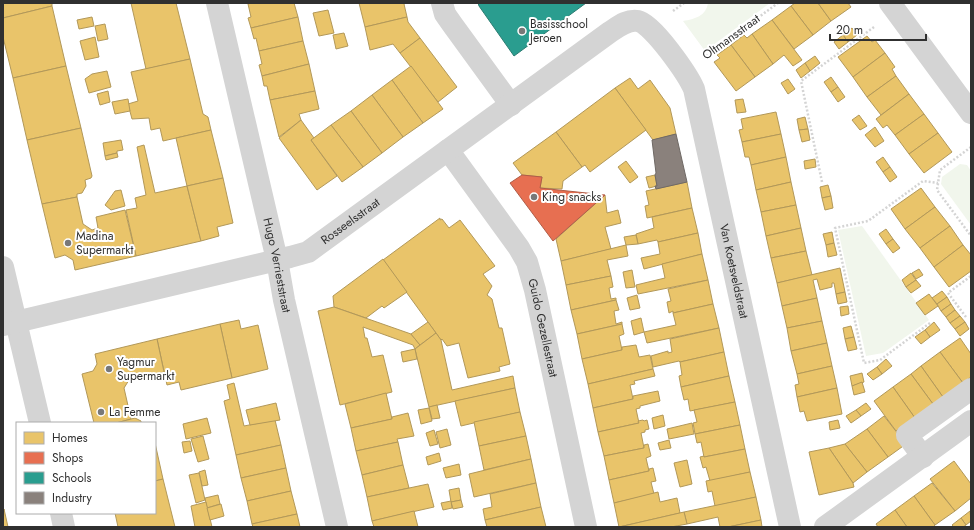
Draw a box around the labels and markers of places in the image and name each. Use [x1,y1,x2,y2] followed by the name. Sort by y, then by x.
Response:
[528,15,588,47] place label: Basisschool Jeroen
[517,26,527,36] marker: Basisschool Jeroen
[542,188,602,206] place label: King snacks
[529,192,539,202] marker: King snacks
[76,227,134,259] place label: Madina Supermarkt
[63,238,73,248] marker: Madina Supermarkt
[117,353,175,385] place label: Yagmur Supermarkt
[104,364,114,374] marker: Yagmur Supermarkt
[109,403,161,421] place label: La Femme
[96,407,106,417] marker: La Femme

